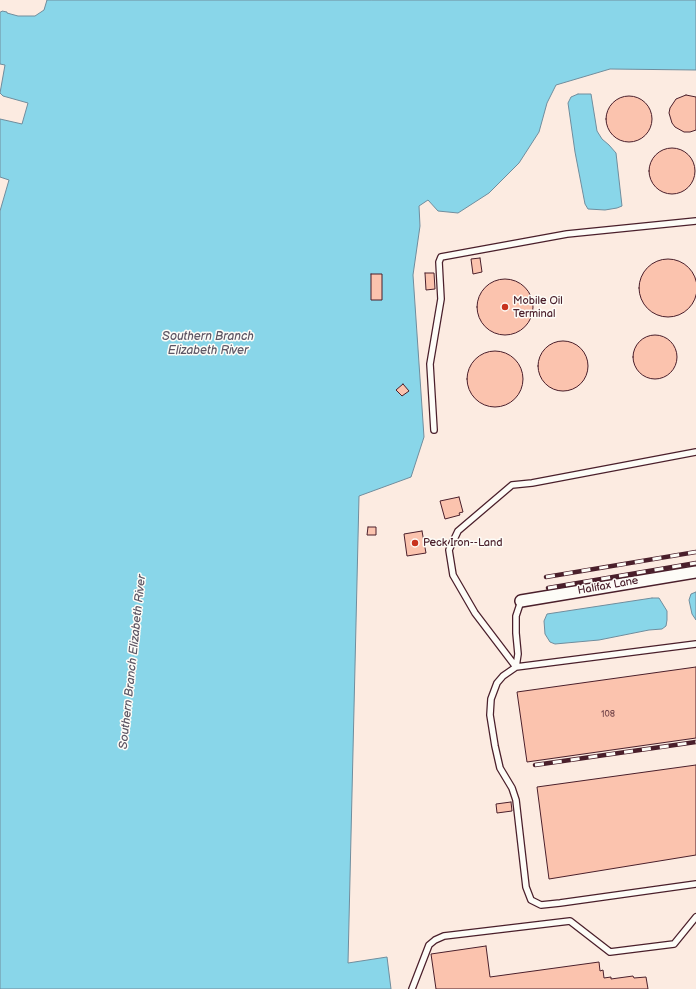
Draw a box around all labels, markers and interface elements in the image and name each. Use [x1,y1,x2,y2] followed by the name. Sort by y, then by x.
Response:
[513,294,563,320] place label: Mobile Oil Terminal
[500,302,510,312] marker: Mobile Oil Terminal
[162,330,254,358] water label: Southern Branch Elizabeth River
[423,536,503,550] place label: Peck Iron--Land
[410,538,420,548] marker: Peck Iron--Land
[117,574,149,750] water label: Southern Branch Elizabeth River
[577,574,639,598] street label: Halifax Lane
[601,710,615,720] house number: 108

